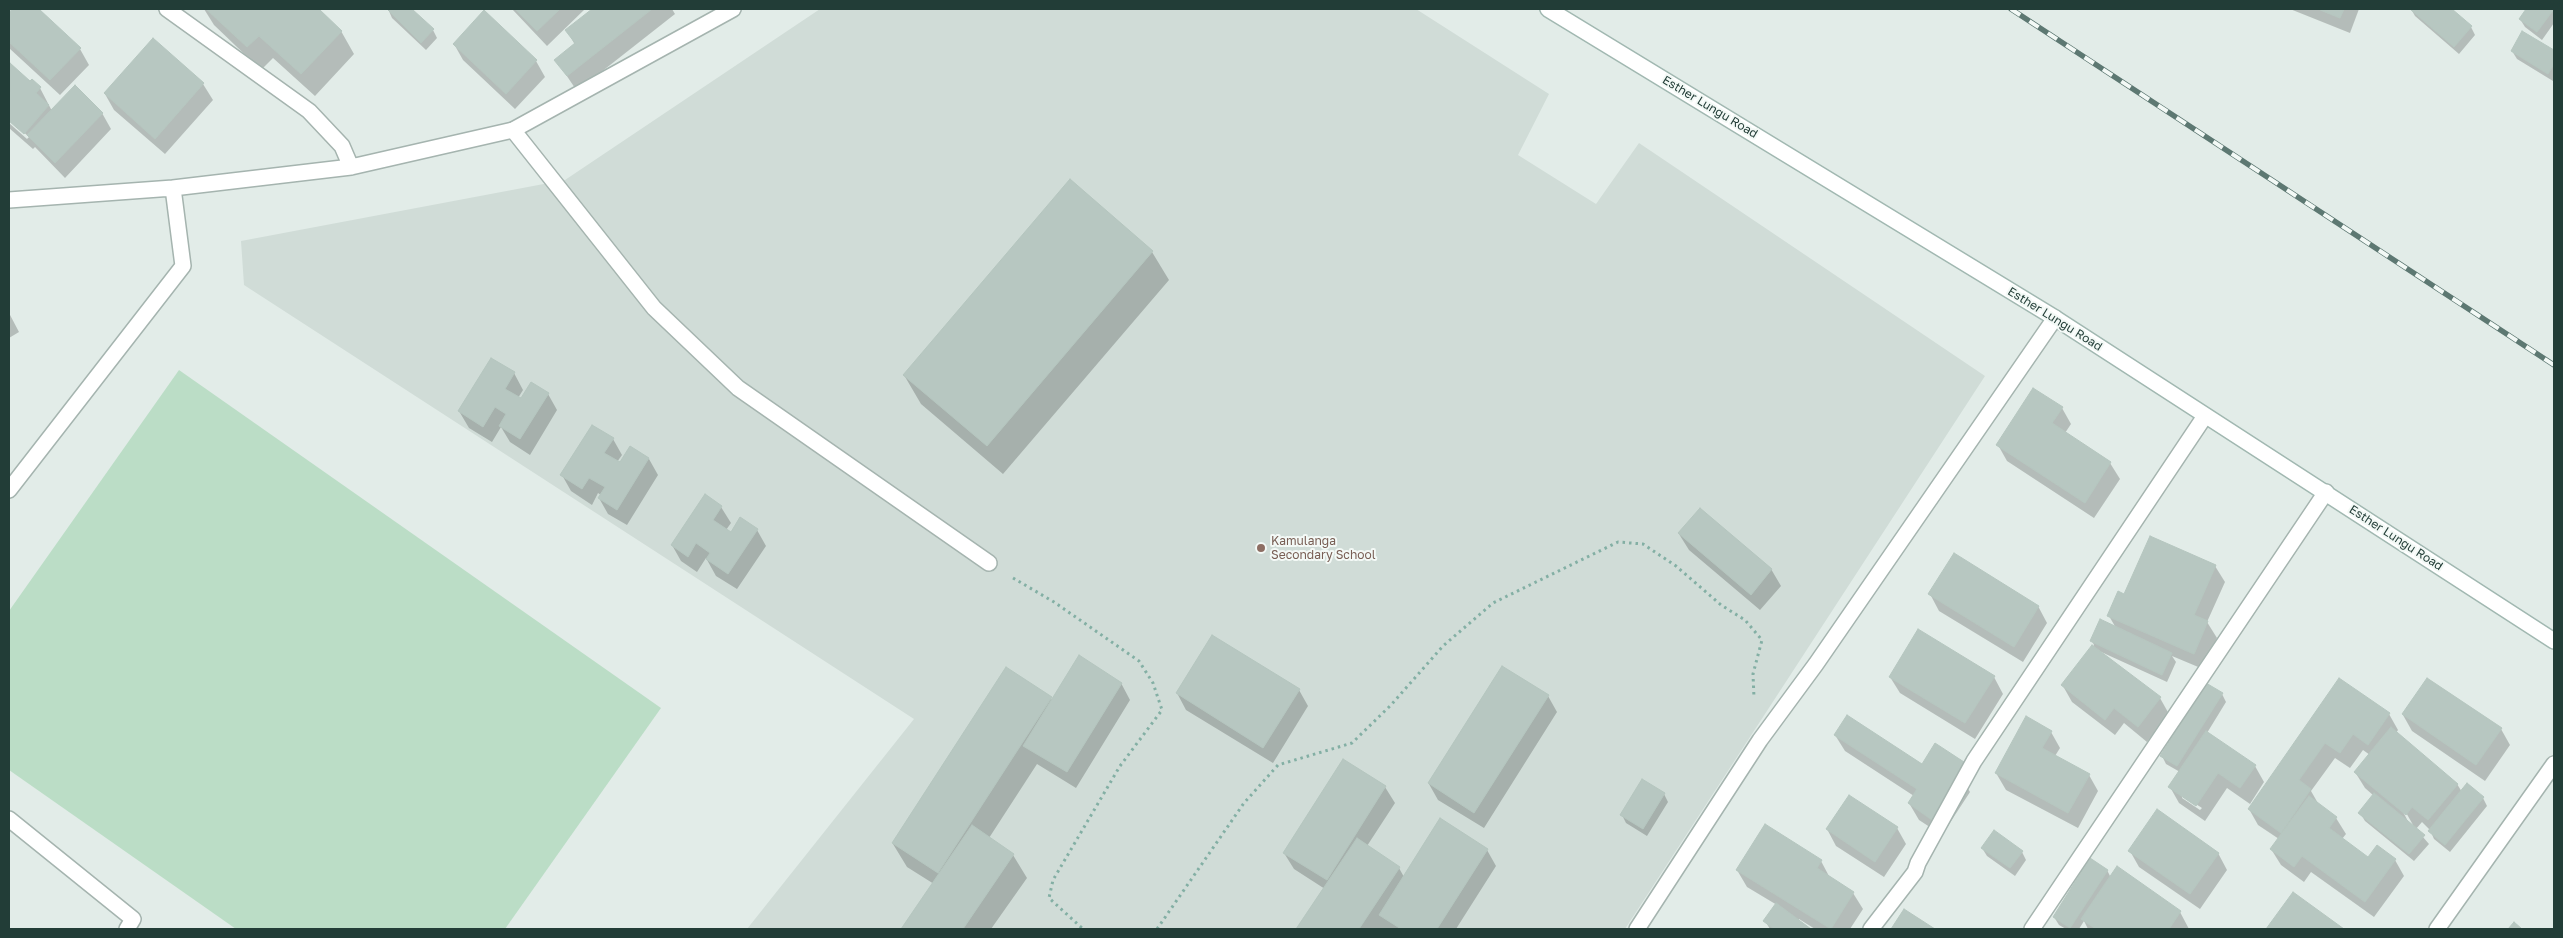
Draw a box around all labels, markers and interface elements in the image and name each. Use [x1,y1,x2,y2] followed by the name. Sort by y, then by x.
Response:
[1660,73,1760,141] street label: Esther Lungu Road
[2005,284,2105,354] street label: Esther Lungu Road
[2346,502,2446,574] street label: Esther Lungu Road
[1271,534,1376,562] place label: Kamulanga Secondary School
[1255,542,1267,554] marker: Kamulanga Secondary School

